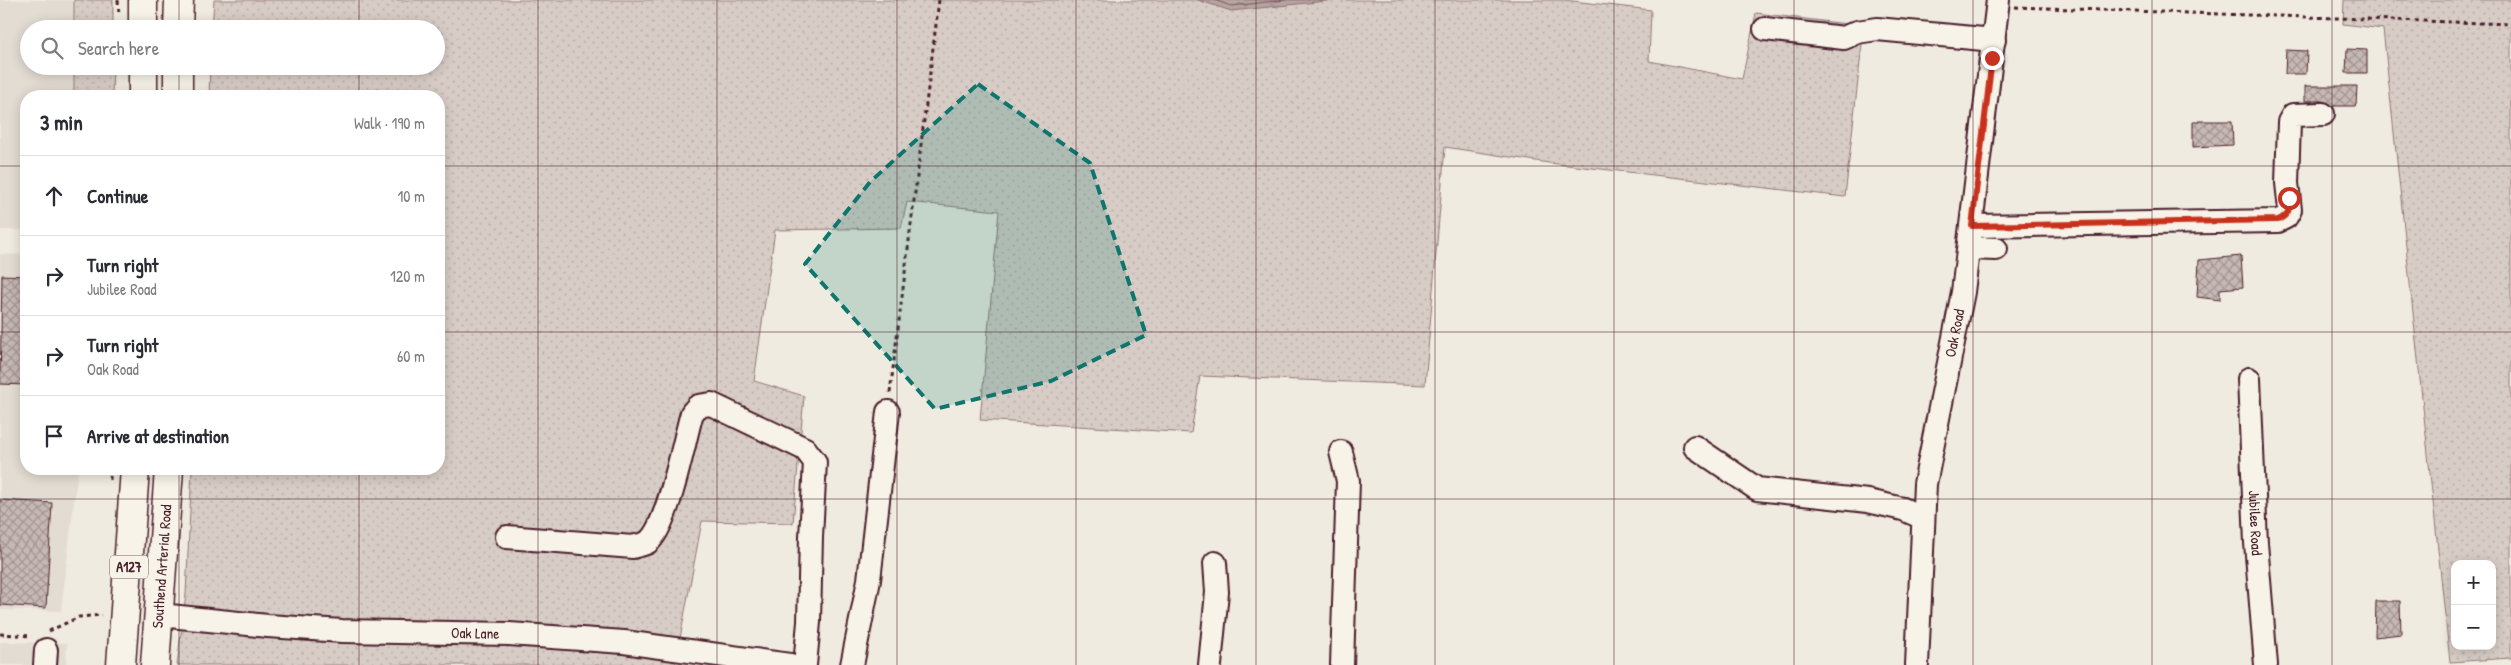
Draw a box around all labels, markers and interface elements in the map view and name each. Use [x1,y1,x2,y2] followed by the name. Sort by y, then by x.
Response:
[20,20,445,75] search box
[38,34,66,62] icon: search
[78,35,159,61] text: Search here
[1981,47,2004,70] route end
[40,108,83,137] text: 3 min
[354,112,425,134] text: Walk · 190 m
[40,182,68,210] icon: ahead
[87,183,148,209] text: Continue
[397,185,425,207] text: 10 m
[2278,187,2301,210] route start
[87,252,158,278] text: Turn right
[40,262,68,290] icon: right
[390,265,425,287] text: 120 m
[87,278,156,300] text: Jubilee Road
[1939,307,1969,359] street label: Oak Road
[87,332,158,358] text: Turn right
[40,342,68,370] icon: right
[397,345,425,367] text: 60 m
[87,358,139,380] text: Oak Road
[40,422,68,450] icon: arrive
[87,423,229,449] text: Arrive at destination
[2244,490,2268,556] street label: Jubilee Road
[147,504,176,629] street label: Southend Arterial Road
[110,556,148,578] road number: A127
[2451,560,2496,650] map controls
[2451,560,2496,605] button: +
[2451,605,2496,650] button: −
[451,622,500,644] street label: Oak Lane

